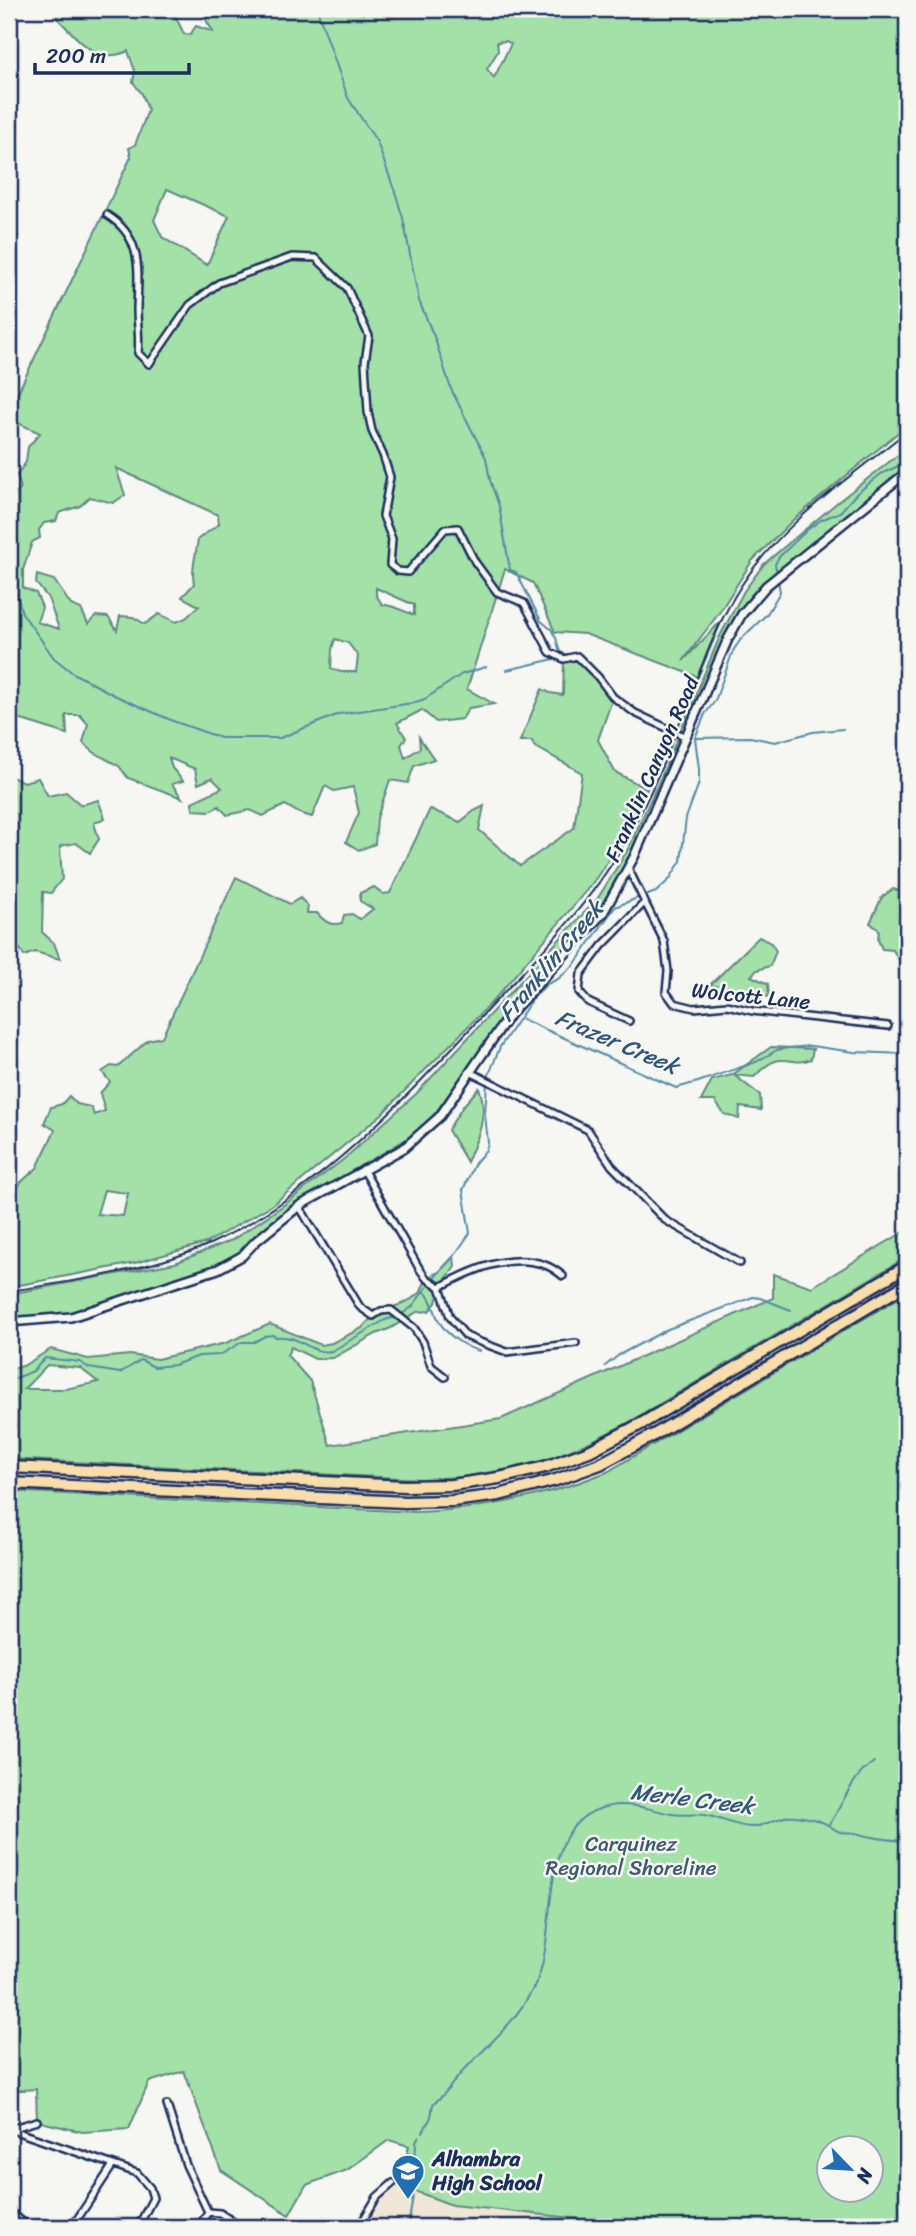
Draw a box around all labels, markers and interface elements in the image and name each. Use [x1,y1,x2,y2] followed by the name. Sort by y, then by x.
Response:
[35,32,189,76] scale bar
[46,37,106,75] text: 200 m
[594,668,711,868] street label: Franklin Canyon Road
[488,889,616,1031] water label: Franklin Creek
[690,971,812,1021] street label: Wolcott Lane
[549,998,688,1087] water label: Frazer Creek
[628,1771,758,1827] water label: Merle Creek
[545,1825,717,1887] park label: Carquinez Regional Shoreline
[814,2134,884,2204] north arrow
[431,2140,543,2202] place label: Alhambra High School
[389,2152,427,2201] school or university icon: Alhambra High School
[847,2162,883,2190] text: N

